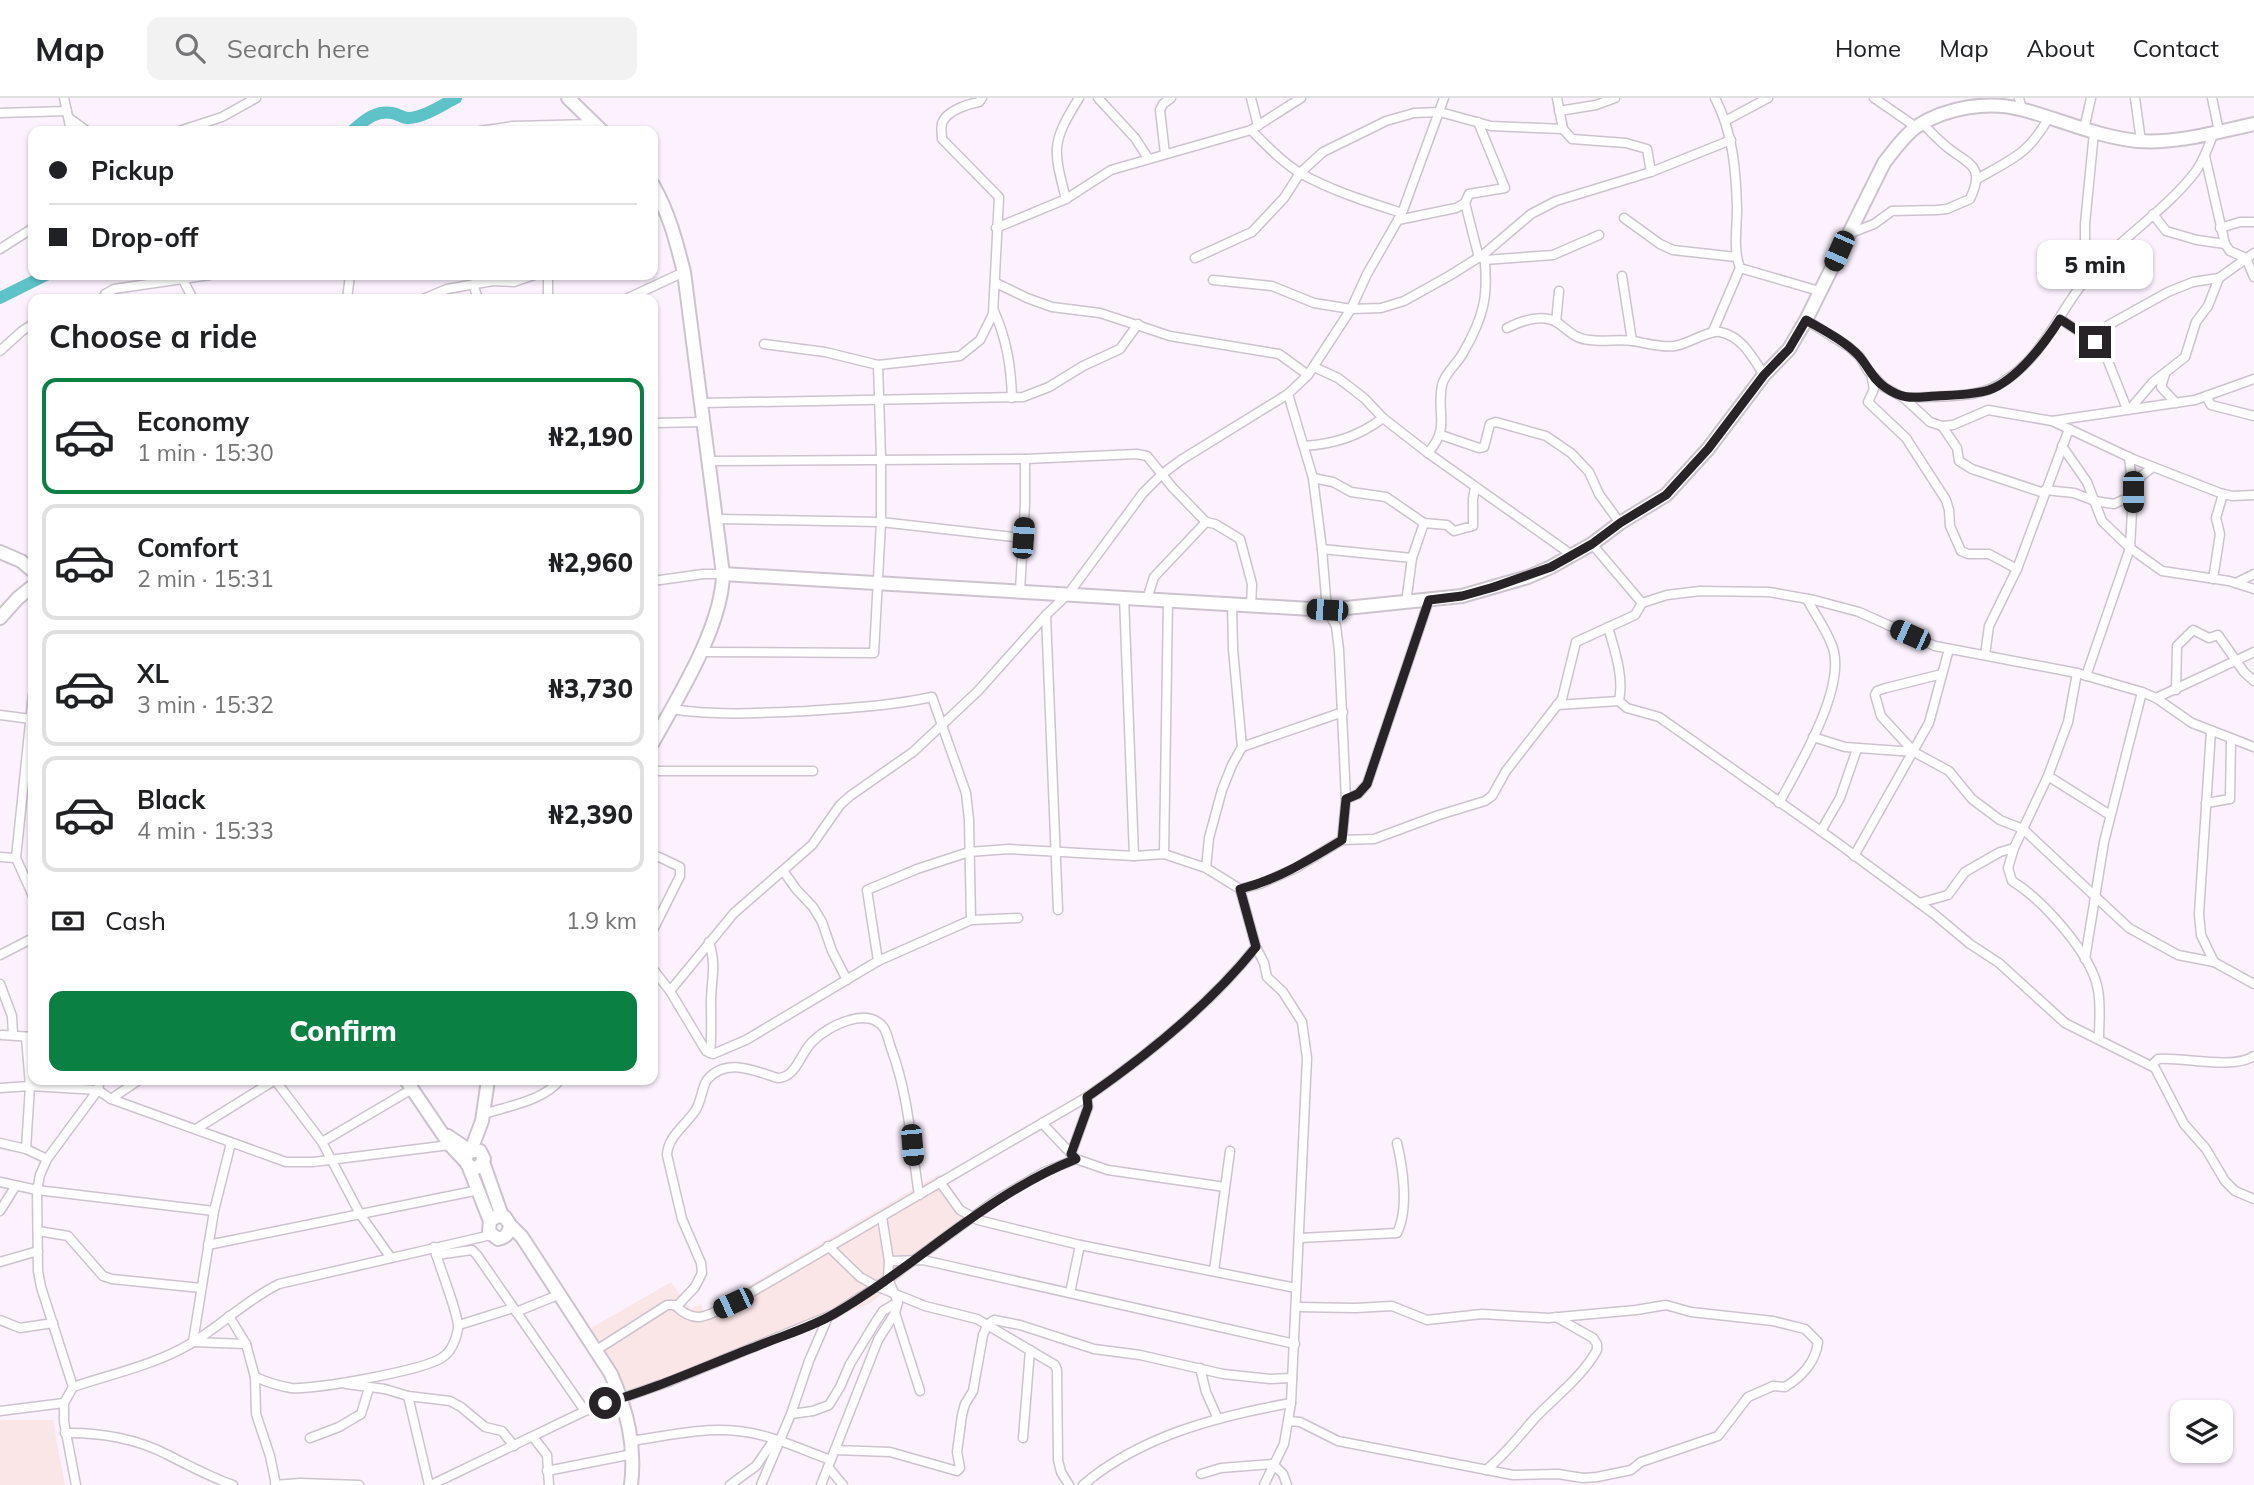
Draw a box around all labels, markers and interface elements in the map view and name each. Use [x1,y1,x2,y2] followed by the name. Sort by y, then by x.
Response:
[147,17,637,80] search box
[35,28,105,69] text: Map
[171,29,209,67] icon: search
[227,32,370,65] text: Search here
[1835,33,1901,63] text: Home
[1939,33,1989,63] text: Map
[2027,33,2095,63] text: About
[2133,33,2219,63] text: Contact
[91,154,174,187] text: Pickup
[91,221,198,254] text: Drop-off
[1821,228,1858,274] car
[2037,240,2153,289] callout: 5 min
[2064,250,2126,279] text: 5 min
[49,316,257,356] text: Choose a ride
[2079,326,2111,358] route end
[53,405,116,468] icon: car
[137,405,249,438] text: Economy
[548,420,633,453] text: ₦2,190
[137,438,274,467] text: 1 min · 15:30
[2123,471,2144,513] car
[1012,516,1035,560] car
[53,531,116,594] icon: car
[137,531,238,564] text: Comfort
[548,546,633,579] text: ₦2,960
[137,564,274,593] text: 2 min · 15:31
[1306,598,1349,622] car
[1887,617,1934,653] car
[53,657,116,720] icon: car
[137,657,169,690] text: XL
[548,672,633,705] text: ₦3,730
[137,690,274,719] text: 3 min · 15:32
[53,783,116,846] icon: car
[137,783,205,816] text: Black
[548,798,633,831] text: ₦2,390
[137,816,274,845] text: 4 min · 15:33
[49,902,87,940] icon: cash
[105,904,166,937] text: Cash
[566,906,637,935] text: 1.9 km
[49,991,637,1071] button: Confirm
[900,1123,925,1167] car
[710,1285,757,1321] car
[589,1387,621,1419] route start
[2170,1400,2233,1463] map controls
[2170,1400,2233,1463] button: layers

